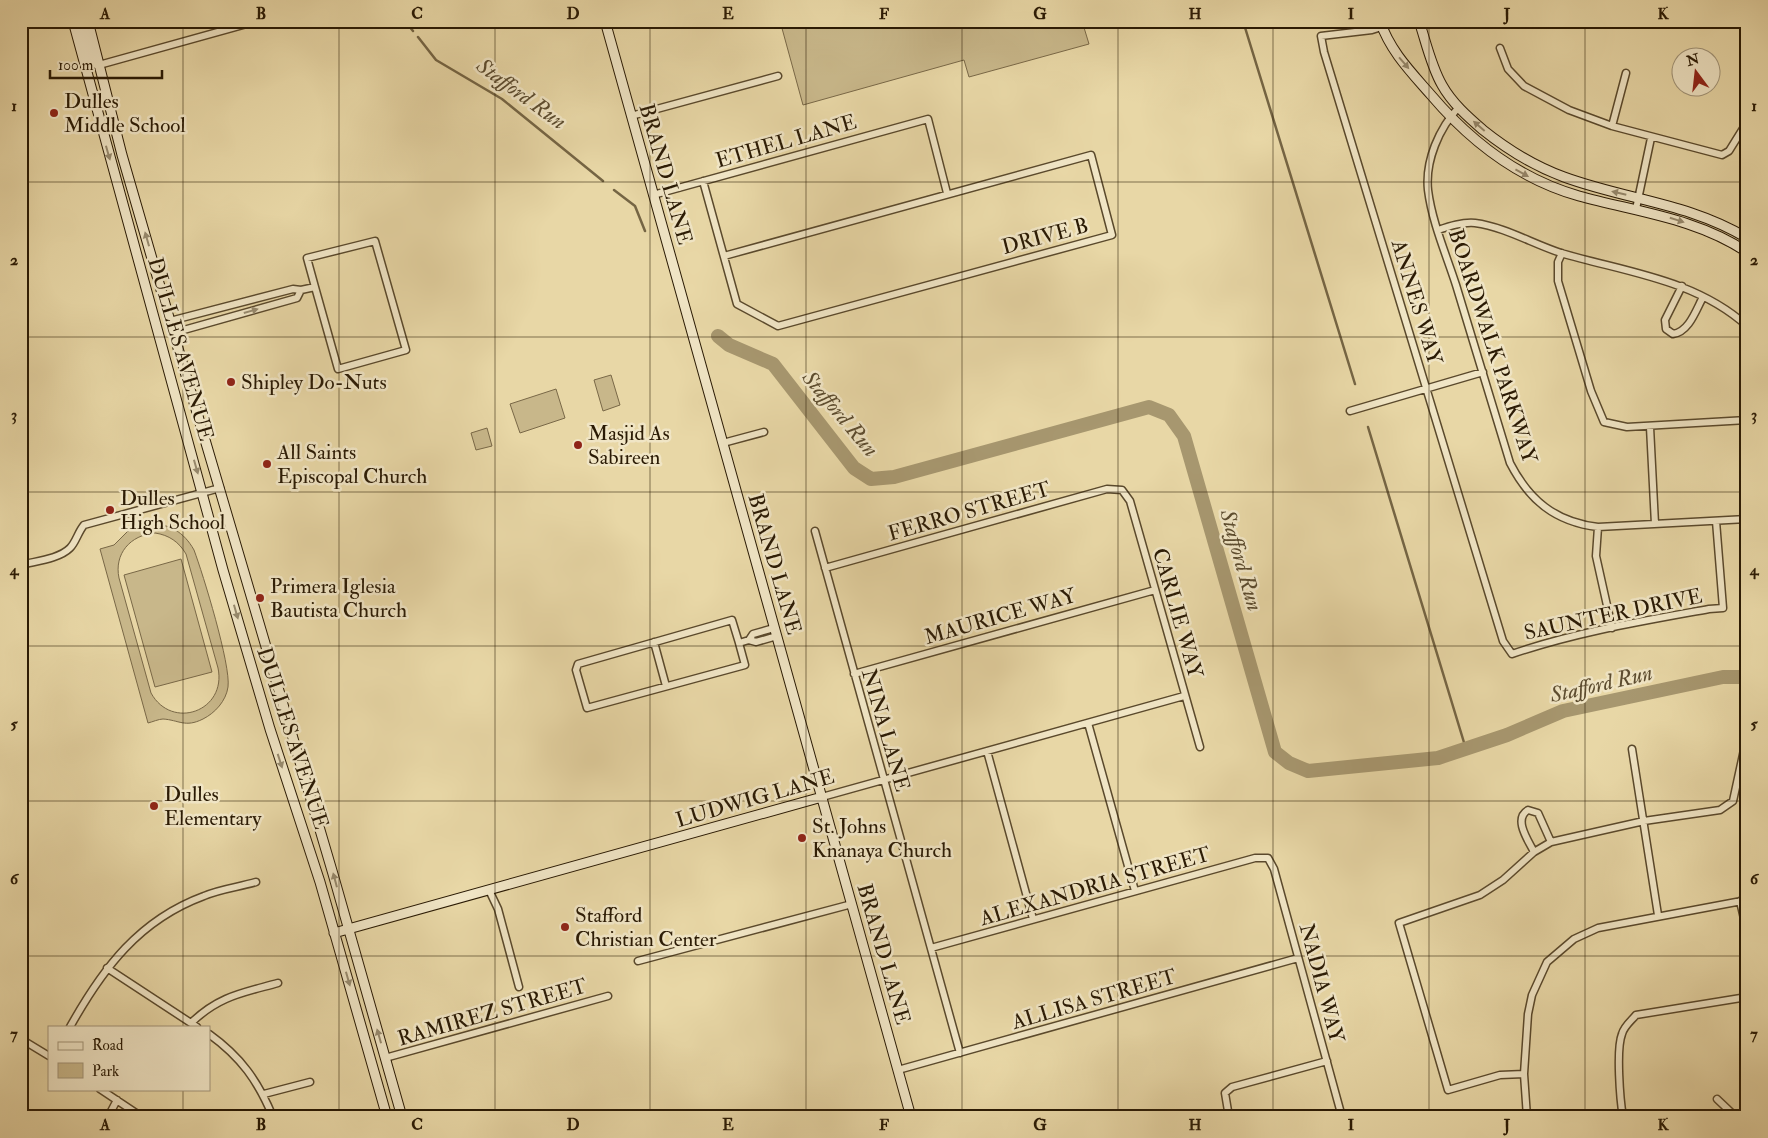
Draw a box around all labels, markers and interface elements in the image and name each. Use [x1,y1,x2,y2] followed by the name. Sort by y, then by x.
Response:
[99,4,111,24] text: A
[256,4,266,24] text: B
[411,4,423,24] text: C
[566,4,580,24] text: D
[722,4,734,24] text: E
[879,4,889,24] text: F
[1033,4,1047,24] text: G
[1188,4,1202,24] text: H
[1348,4,1355,24] text: I
[1503,4,1511,25] text: J
[1657,4,1669,24] text: K
[50,48,162,80] scale bar
[1670,48,1720,98] north arrow
[1684,50,1701,70] text: N
[470,51,572,136] water label: Stafford Run
[58,56,94,75] text: 100 m
[1398,57,1410,69] one-way arrow
[64,88,186,139] place label: Dulles Middle School
[11,96,17,116] text: 1
[1751,96,1757,116] text: 1
[633,101,699,248] street label: BRAND LANE
[48,107,60,119] marker: Dulles Middle School
[712,108,860,175] street label: ETHEL LANE
[1472,120,1485,131] one-way arrow
[104,146,112,161] one-way arrow
[1516,168,1529,177] one-way arrow
[1612,189,1627,197] one-way arrow
[999,212,1091,261] street label: DRIVE B
[1670,216,1685,224] one-way arrow
[1442,225,1543,467] street label: BOARDWALK PARKWAY
[143,232,151,247] one-way arrow
[1384,235,1449,369] street label: ANNES WAY
[10,250,18,270] text: 2
[1750,250,1758,270] text: 2
[141,254,220,444] street label: DULLES AVENUE
[244,307,259,315] one-way arrow
[795,364,884,463] water label: Stafford Run
[241,369,387,396] place label: Shipley Do-Nuts
[225,376,237,388] marker: Shipley Do-Nuts
[11,405,17,425] text: 3
[1751,405,1757,425] text: 3
[588,420,670,471] place label: Masjid As Sabireen
[276,439,427,490] place label: All Saints Episcopal Church
[572,439,584,451] marker: Masjid As Sabireen
[261,458,273,470] marker: All Saints Episcopal Church
[192,460,200,475] one-way arrow
[885,475,1054,548] street label: FERRO STREET
[120,485,226,536] place label: Dulles High School
[742,491,808,638] street label: BRAND LANE
[104,504,116,516] marker: Dulles High School
[1213,505,1269,614] water label: Stafford Run
[1146,545,1209,682] street label: CARLIE WAY
[9,560,20,580] text: 4
[1749,560,1760,580] text: 4
[270,573,407,624] place label: Primera Iglesia Bautista Church
[921,582,1080,651] street label: MAURICE WAY
[1522,582,1705,647] street label: SAUNTER DRIVE
[254,592,266,604] marker: Primera Iglesia Bautista Church
[232,605,240,620] one-way arrow
[250,644,335,833] street label: DULLES AVENUE
[1546,659,1655,710] water label: Stafford Run
[855,666,916,795] street label: NINA LANE
[10,714,18,734] text: 5
[1750,714,1758,734] text: 5
[277,753,285,768] one-way arrow
[673,763,838,834] street label: LUDWIG LANE
[164,781,262,832] place label: Dulles Elementary
[148,800,160,812] marker: Dulles Elementary
[812,813,952,864] place label: St. Johns Knanaya Church
[796,832,808,844] marker: St. Johns Knanaya Church
[976,841,1214,933] street label: ALEXANDRIA STREET
[10,869,20,889] text: 6
[1750,869,1760,889] text: 6
[330,872,338,887] one-way arrow
[851,881,917,1028] street label: BRAND LANE
[575,902,717,953] place label: Stafford Christian Center
[559,921,571,933] marker: Stafford Christian Center
[1293,921,1351,1046] street label: NADIA WAY
[1008,963,1180,1036] street label: ALLISA STREET
[344,972,352,987] one-way arrow
[394,972,590,1052] street label: RAMIREZ STREET
[10,1024,18,1044] text: 7
[1750,1024,1758,1044] text: 7
[48,1026,210,1090] legend
[375,1029,383,1044] one-way arrow
[92,1036,124,1055] text: Road
[92,1062,119,1081] text: Park
[99,1115,111,1135] text: A
[256,1115,266,1135] text: B
[411,1115,423,1135] text: C
[566,1115,580,1135] text: D
[722,1115,734,1135] text: E
[879,1115,889,1135] text: F
[1033,1115,1047,1135] text: G
[1188,1115,1202,1135] text: H
[1348,1115,1355,1135] text: I
[1503,1115,1511,1136] text: J
[1657,1115,1669,1135] text: K

